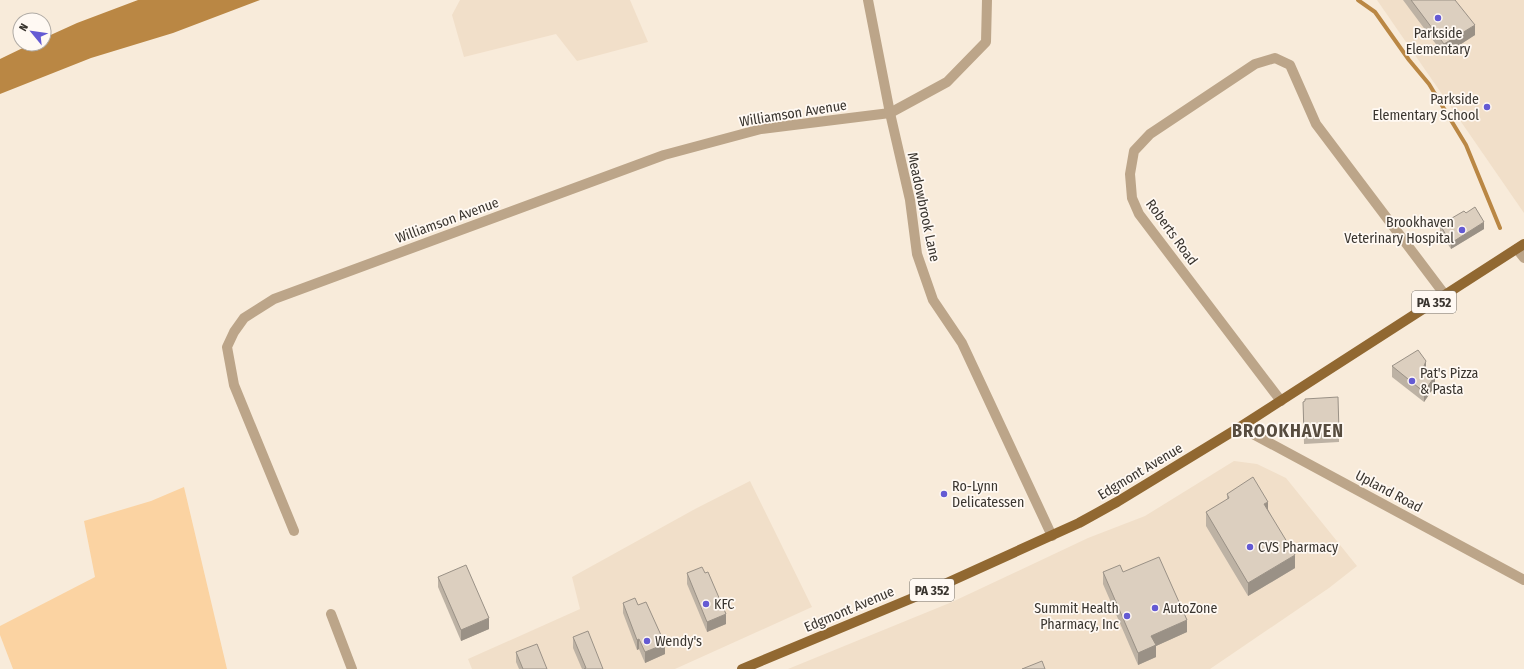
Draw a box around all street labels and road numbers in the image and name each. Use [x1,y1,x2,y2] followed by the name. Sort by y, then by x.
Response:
[738,97,848,130] street label: Williamson Avenue
[904,151,943,263] street label: Meadowbrook Lane
[393,194,501,247] street label: Williamson Avenue
[1142,196,1201,268] street label: Roberts Road
[1412,291,1456,313] road number: PA 352
[1095,439,1186,503] street label: Edgmont Avenue
[1352,467,1425,516] street label: Upland Road
[910,579,954,601] road number: PA 352
[802,583,897,636] street label: Edgmont Avenue

